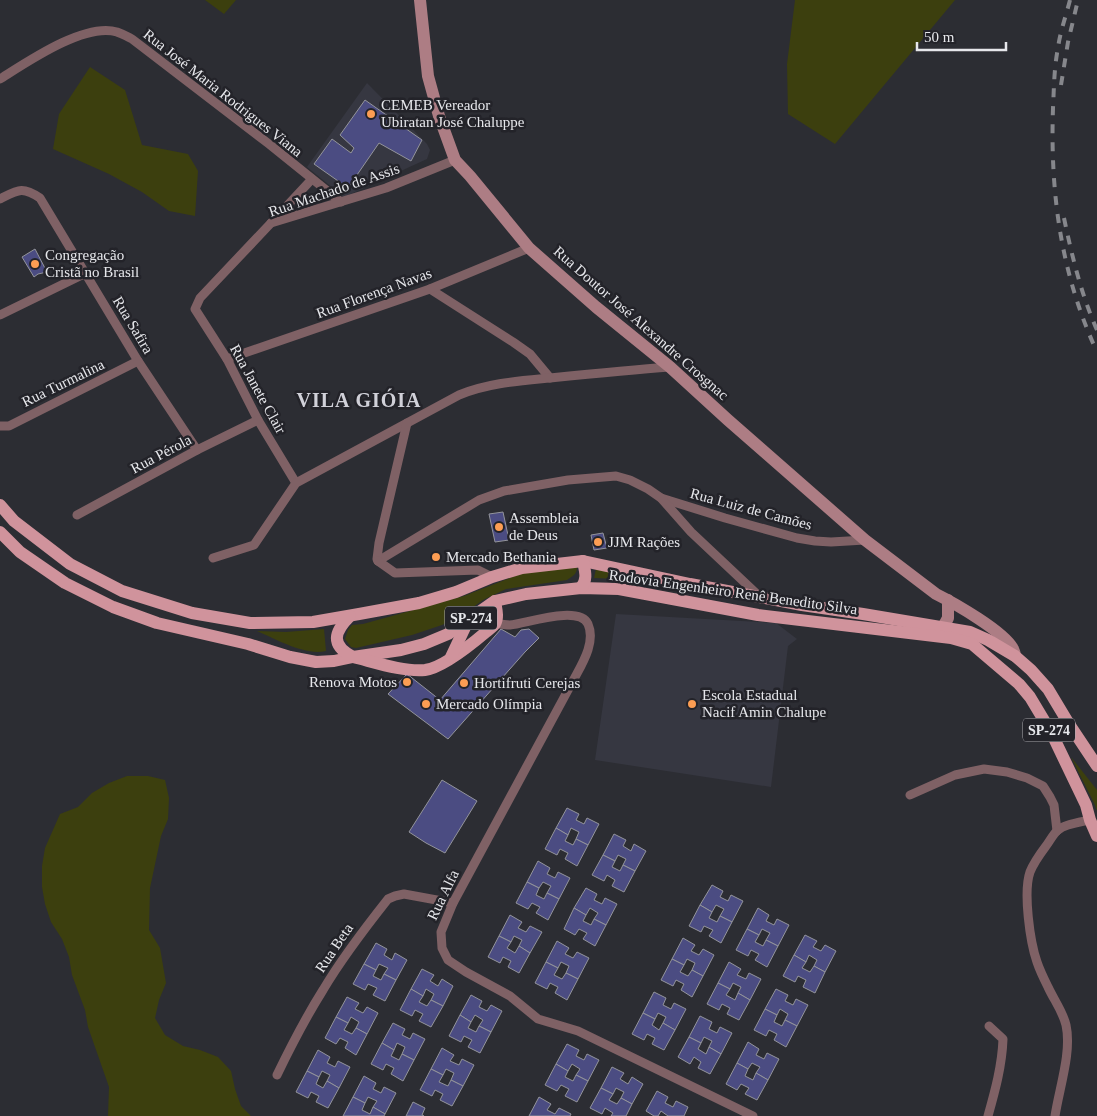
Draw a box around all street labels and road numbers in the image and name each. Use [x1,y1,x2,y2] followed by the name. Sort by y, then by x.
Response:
[140,26,306,160] street label: Rua José Maria Rodrigues Viana
[267,160,402,220] street label: Rua Machado de Assis
[551,243,732,403] street label: Rua Doutor José Alexandre Crosgnac
[314,265,434,321] street label: Rua Florença Navas
[110,294,156,357] street label: Rua Safira
[227,342,289,436] street label: Rua Janete Clair
[19,356,107,410] street label: Rua Turmalina
[128,431,194,477] street label: Rua Pérola
[688,485,814,533] street label: Rua Luiz de Camões
[608,567,859,617] street label: Rodovia Engenheiro Renê Benedito Silva
[445,606,497,630] road number: SP-274
[1023,718,1075,742] road number: SP-274
[424,867,462,923] street label: Rua Alfa
[312,920,356,975] street label: Rua Beta

